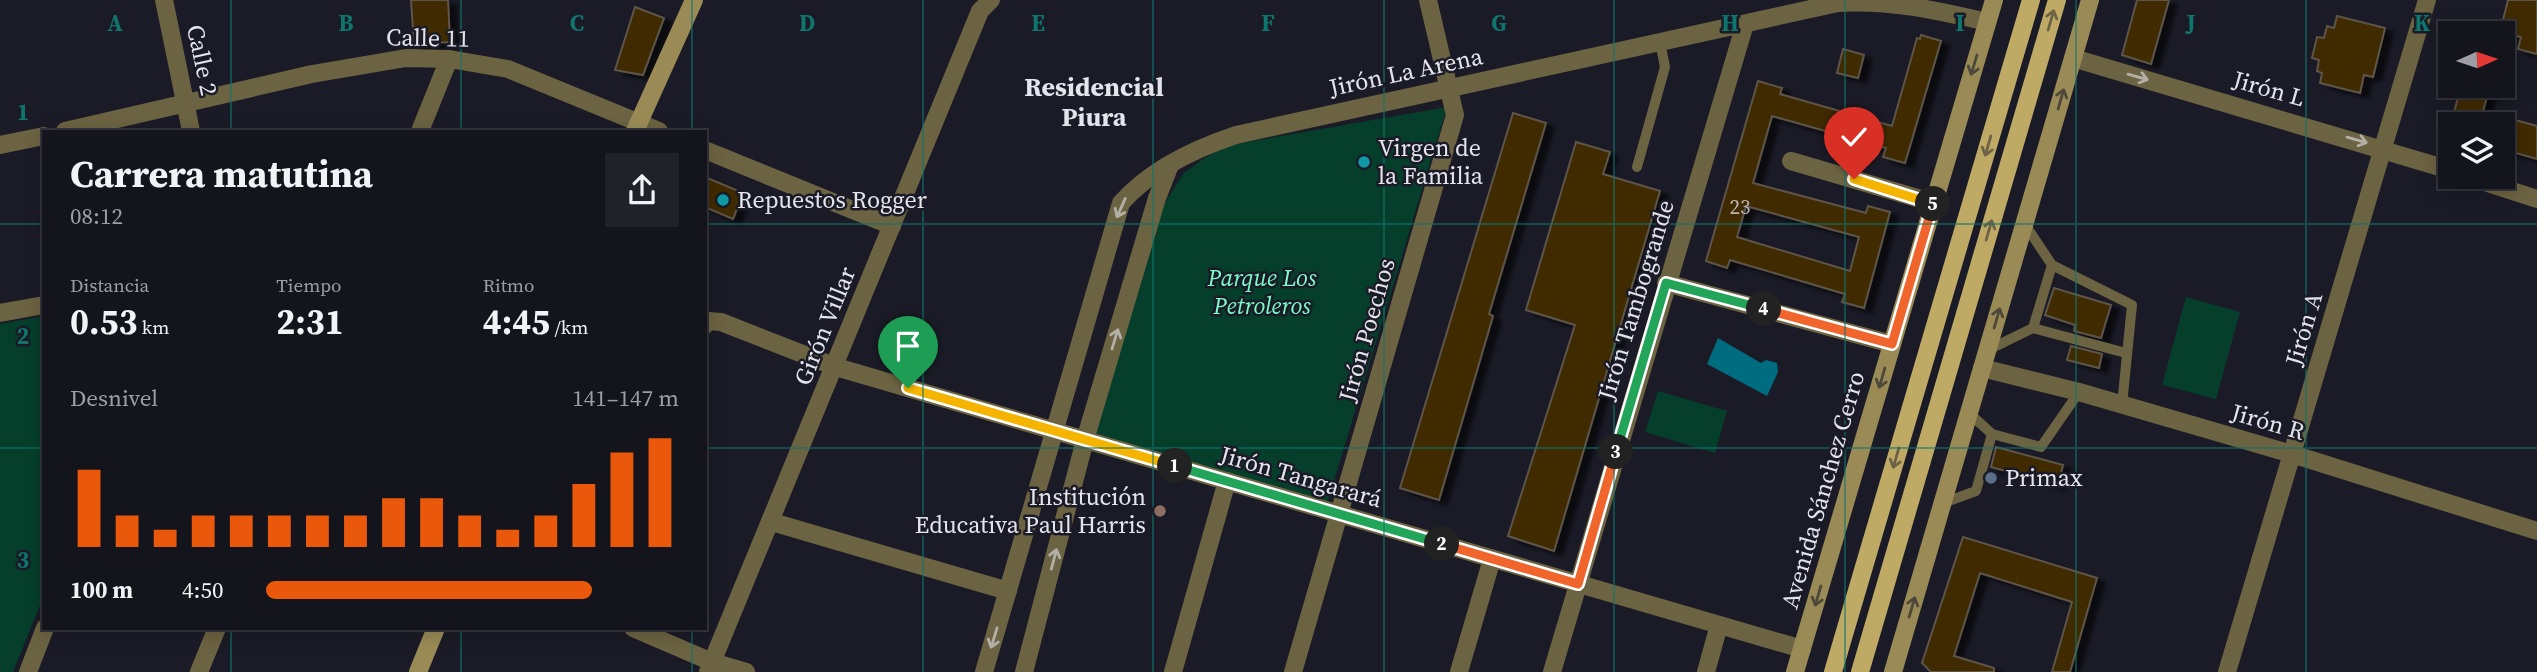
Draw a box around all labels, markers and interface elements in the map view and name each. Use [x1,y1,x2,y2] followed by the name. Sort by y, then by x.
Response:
[107,7,123,39] text: A
[339,7,354,39] text: B
[570,7,584,39] text: C
[799,7,815,39] text: D
[1031,7,1045,39] text: E
[1261,7,1275,39] text: F
[1491,7,1507,39] text: G
[1721,7,1739,39] text: H
[1956,7,1965,39] text: I
[2184,7,2196,39] text: J
[2414,7,2430,39] text: K
[2045,10,2058,32] one-way arrow
[386,20,470,55] street label: Calle 11
[179,21,226,98] street label: Calle 2
[2438,21,2515,98] north arrow
[2438,21,2515,189] map controls
[1325,39,1486,104] street label: Jirón La Arena
[1967,54,1980,76] one-way arrow
[2228,62,2309,114] street label: Jirón L
[1024,69,1164,135] district label: Residencial Piura
[2127,72,2149,85] one-way arrow
[2055,89,2068,111] one-way arrow
[17,96,29,128] text: 1
[1824,107,1884,179] pin
[2438,112,2515,189] button: layers
[1835,118,1873,156] icon: check
[1378,131,1484,192] place label: Virgen de la Familia
[1981,134,1994,157] one-way arrow
[2346,135,2368,148] one-way arrow
[70,148,373,200] text: Carrera matutina
[605,153,679,227] button: share
[1356,154,1372,170] marker: Virgen de la Familia
[737,183,927,216] place label: Repuestos Rogger
[1916,186,1951,222] pin: 5
[1927,190,1938,216] text: 5
[715,192,731,208] marker: Repuestos Rogger
[1730,192,1751,221] house number: 23
[1589,196,1682,405] street label: Jirón Tambogrande
[1114,198,1127,219] one-way arrow
[70,200,123,232] text: 08:12
[1984,220,1997,242] one-way arrow
[1330,254,1403,406] street label: Jirón Poechos
[1207,261,1317,322] park label: Parque Los Petroleros
[786,262,863,390] street label: Girón Villar
[70,272,149,298] text: Distancia
[276,272,342,298] text: Tiempo
[483,272,534,298] text: Ritmo
[2276,288,2330,371] street label: Jirón A
[1746,292,1782,326] pin: 4
[1758,295,1769,321] text: 4
[70,298,137,346] text: 0.53
[276,298,344,346] text: 2:31
[483,298,550,346] text: 4:45
[1991,307,2004,329] one-way arrow
[137,314,169,340] text: km
[550,314,588,340] text: /km
[878,316,938,388] pin
[17,320,29,352] text: 2
[889,327,927,365] icon: arrive
[1110,329,1123,351] one-way arrow
[1875,366,1888,388] one-way arrow
[1773,367,1872,612] street label: Avenida Sánchez Cerro
[70,382,158,414] text: Desnivel
[572,382,679,414] text: 141–147 m
[2227,395,2309,448] street label: Jirón R
[1598,434,1634,470] pin: 3
[1215,437,1387,516] street label: Jirón Tangarará
[1610,438,1621,464] text: 3
[1889,447,1902,469] one-way arrow
[1158,448,1192,484] pin: 1
[1169,452,1180,478] text: 1
[2005,461,2083,494] place label: Primax
[1983,470,1999,486] marker: Primax
[915,480,1146,541] place label: Institución Educativa Paul Harris
[1152,503,1168,519] marker: Institución Educativa Paul Harris
[1424,526,1460,562] pin: 2
[1436,530,1447,556] text: 2
[17,544,29,576] text: 3
[1048,548,1061,570] one-way arrow
[70,574,133,606] text: 100 m
[182,574,223,606] text: 4:50
[1810,585,1823,607] one-way arrow
[1906,596,1919,618] one-way arrow
[987,627,1000,649] one-way arrow

